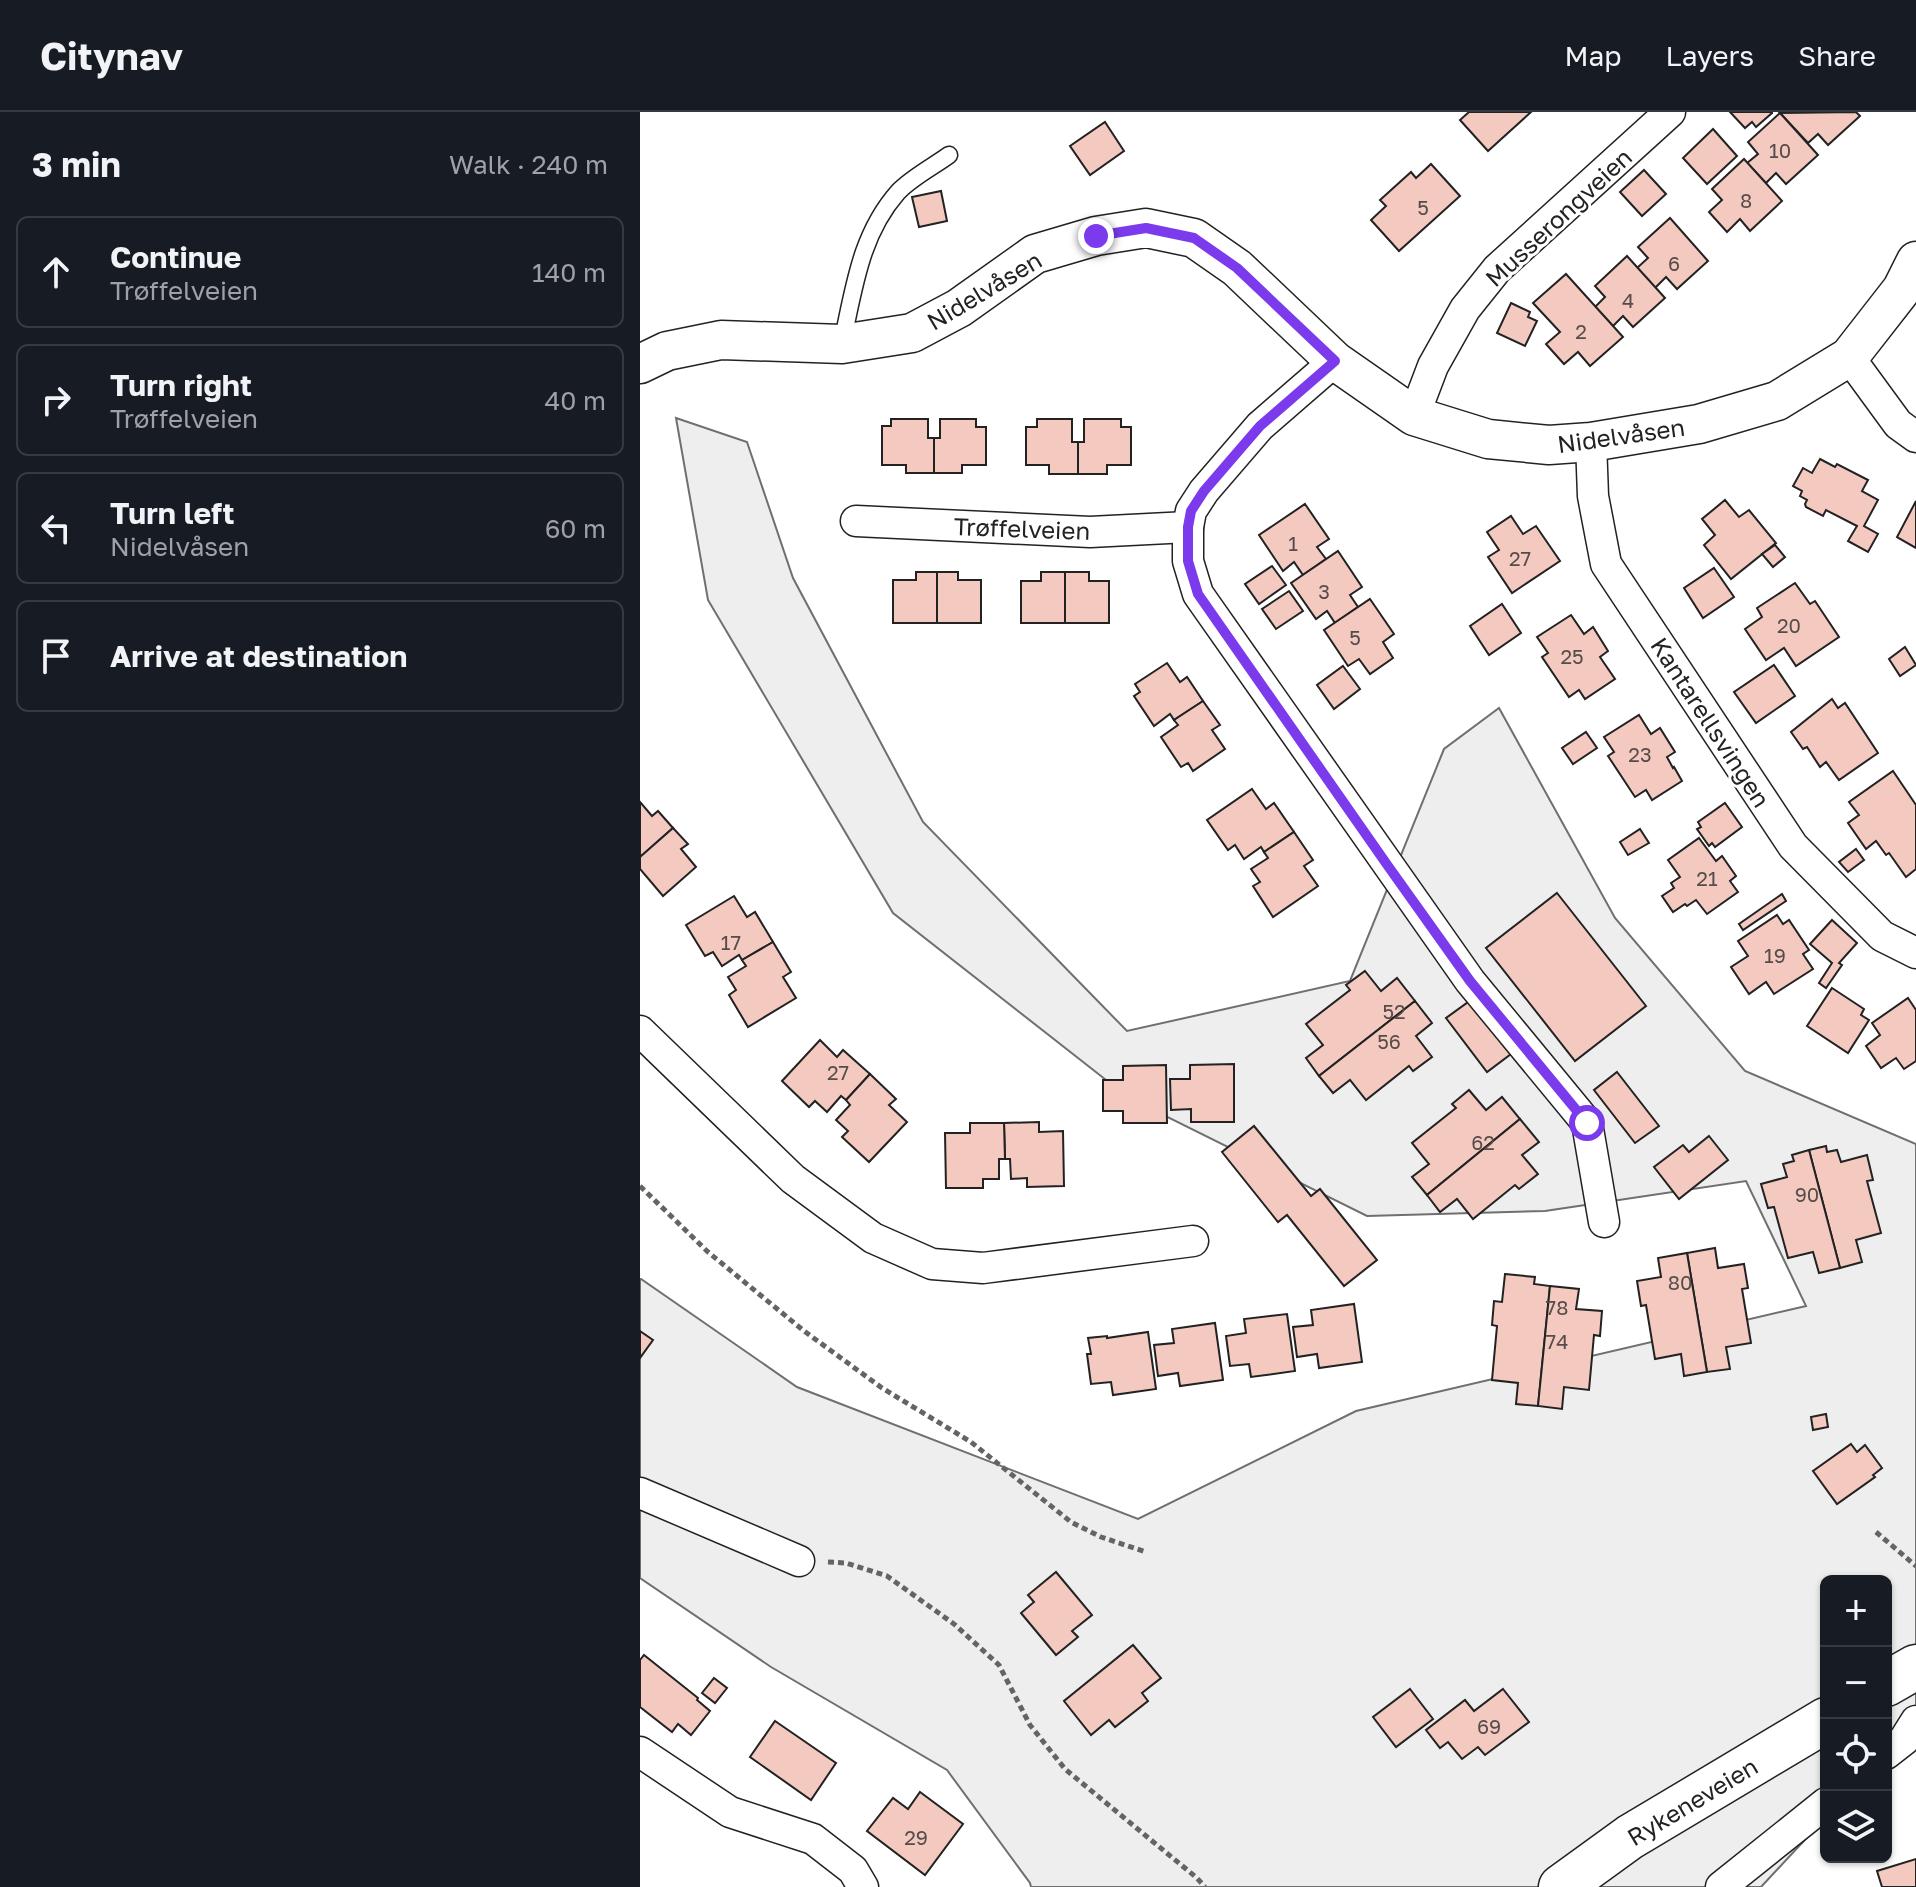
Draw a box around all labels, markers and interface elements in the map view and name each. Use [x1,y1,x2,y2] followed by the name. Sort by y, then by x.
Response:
[40,33,183,78] text: Citynav
[1564,39,1622,72] text: Map
[1666,39,1754,72] text: Layers
[1798,39,1876,72] text: Share
[1769,138,1791,162] house number: 10
[1479,142,1637,292] street label: Musserongveien
[32,144,121,184] text: 3 min
[449,149,608,180] text: Walk · 240 m
[1740,188,1752,212] house number: 8
[1417,195,1429,219] house number: 5
[1078,218,1114,254] route end
[110,239,241,275] text: Continue
[921,244,1047,336] street label: Nidelvåsen
[34,250,78,294] icon: ahead
[1668,251,1680,275] house number: 6
[532,257,606,288] text: 140 m
[110,275,258,306] text: Trøffelveien
[1622,288,1634,312] house number: 4
[1575,319,1587,343] house number: 2
[110,367,252,403] text: Turn right
[34,378,78,422] icon: right
[545,385,606,416] text: 40 m
[110,403,258,434] text: Trøffelveien
[1555,412,1687,458] street label: Nidelvåsen
[110,495,235,531] text: Turn left
[34,506,78,550] icon: left
[953,511,1091,545] street label: Trøffelveien
[545,513,606,544] text: 60 m
[110,531,249,562] text: Nidelvåsen
[1288,531,1298,555] house number: 1
[1509,546,1531,570] house number: 27
[1318,579,1330,603] house number: 3
[1777,613,1801,637] house number: 20
[1349,625,1361,649] house number: 5
[1645,632,1777,812] street label: Kantarellsvingen
[34,634,78,678] icon: arrive
[110,638,407,674] text: Arrive at destination
[1560,644,1584,668] house number: 25
[1628,742,1652,766] house number: 23
[1696,866,1718,890] house number: 21
[721,930,741,954] house number: 17
[1764,943,1786,967] house number: 19
[1382,999,1406,1023] house number: 52
[1377,1029,1401,1053] house number: 56
[827,1060,849,1084] house number: 27
[1569,1105,1605,1141] route start
[1471,1130,1495,1154] house number: 62
[1795,1182,1819,1206] house number: 90
[1668,1270,1692,1294] house number: 80
[1546,1295,1568,1319] house number: 78
[1546,1329,1568,1353] house number: 74
[1820,1575,1892,1863] map controls
[1820,1575,1892,1647] button: +
[1820,1647,1892,1719] button: −
[1477,1714,1501,1738] house number: 69
[1820,1719,1892,1791] button: locate
[1622,1751,1762,1851] street label: Rykeneveien
[1820,1791,1892,1863] button: layers
[904,1825,928,1849] house number: 29

